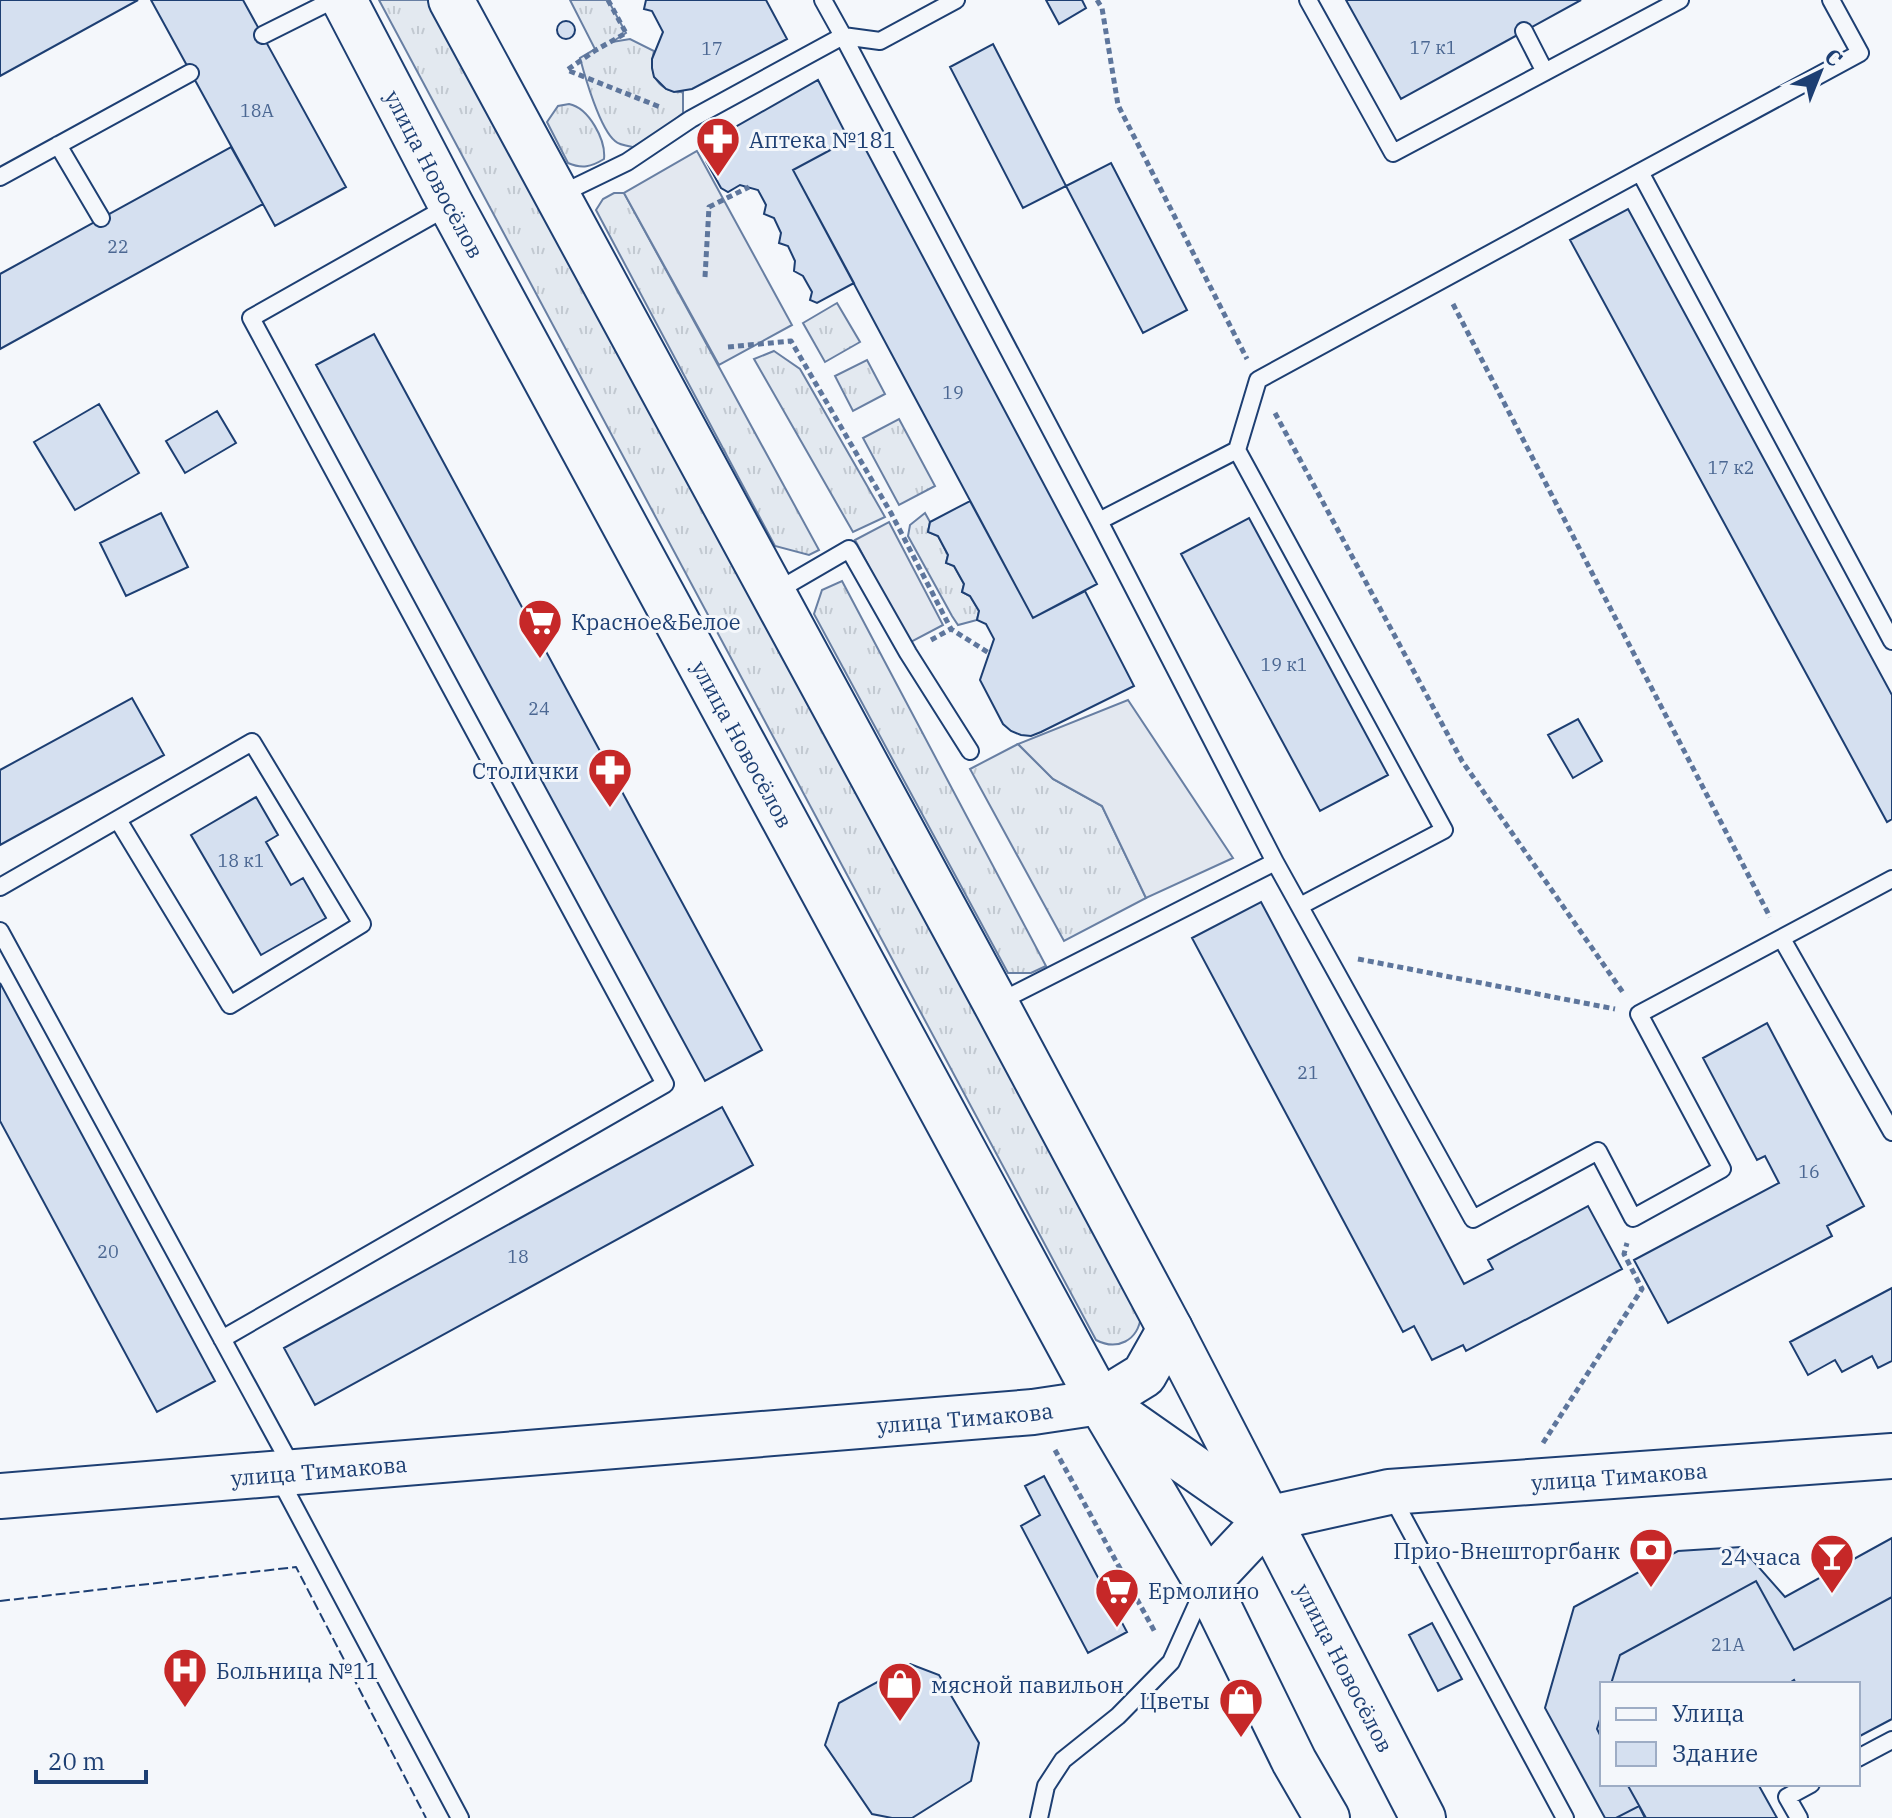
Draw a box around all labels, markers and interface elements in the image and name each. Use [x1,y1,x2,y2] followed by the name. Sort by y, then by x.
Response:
[1780,32,1860,112] north arrow
[1409,36,1457,59] house number: 17 к1
[701,37,723,60] house number: 17
[1819,41,1849,73] text: С
[379,85,491,263] street label: улица Новосёлов
[240,99,275,122] house number: 18А
[694,115,742,178] pharmacy icon: Аптека №181
[749,125,896,154] place label: Аптека №181
[107,235,129,258] house number: 22
[942,381,964,404] house number: 19
[1707,456,1755,479] house number: 17 к2
[516,597,564,660] supermarket icon: Красное&Белое
[571,607,741,636] place label: Красное&Белое
[1260,653,1308,676] house number: 19 к1
[686,655,800,832] street label: улица Новосёлов
[528,697,550,720] house number: 24
[586,746,634,809] pharmacy icon: Столички
[472,756,579,785] place label: Столички
[217,849,265,872] house number: 18 к1
[1297,1061,1319,1084] house number: 21
[1798,1160,1820,1183] house number: 16
[97,1240,119,1263] house number: 20
[507,1245,529,1268] house number: 18
[876,1395,1055,1439] street label: улица Тимакова
[230,1448,408,1492] street label: улица Тимакова
[1530,1455,1709,1496] street label: улица Тимакова
[1627,1526,1675,1589] bank icon: Прио-Внешторгбанк
[1808,1532,1856,1595] bar icon: 24 часа
[1393,1536,1620,1565] place label: Прио-Внешторгбанк
[1720,1542,1801,1571] place label: 24 часа
[1093,1566,1141,1629] supermarket icon: Ермолино
[1148,1576,1259,1605] place label: Ермолино
[1289,1578,1401,1757] street label: улица Новосёлов
[1711,1633,1746,1656] house number: 21А
[161,1646,209,1709] hospital icon: Больница №11
[216,1656,379,1685] place label: Больница №11
[876,1660,924,1723] shop icon: мясной павильон
[931,1670,1124,1699] place label: мясной павильон
[1217,1676,1265,1739] shop icon: Цветы
[1600,1682,1860,1786] legend
[1139,1686,1210,1715] place label: Цветы
[1672,1697,1745,1729] text: Улица
[36,1734,146,1784] scale bar
[1672,1737,1758,1769] text: Здание
[48,1745,105,1777] text: 20 m

